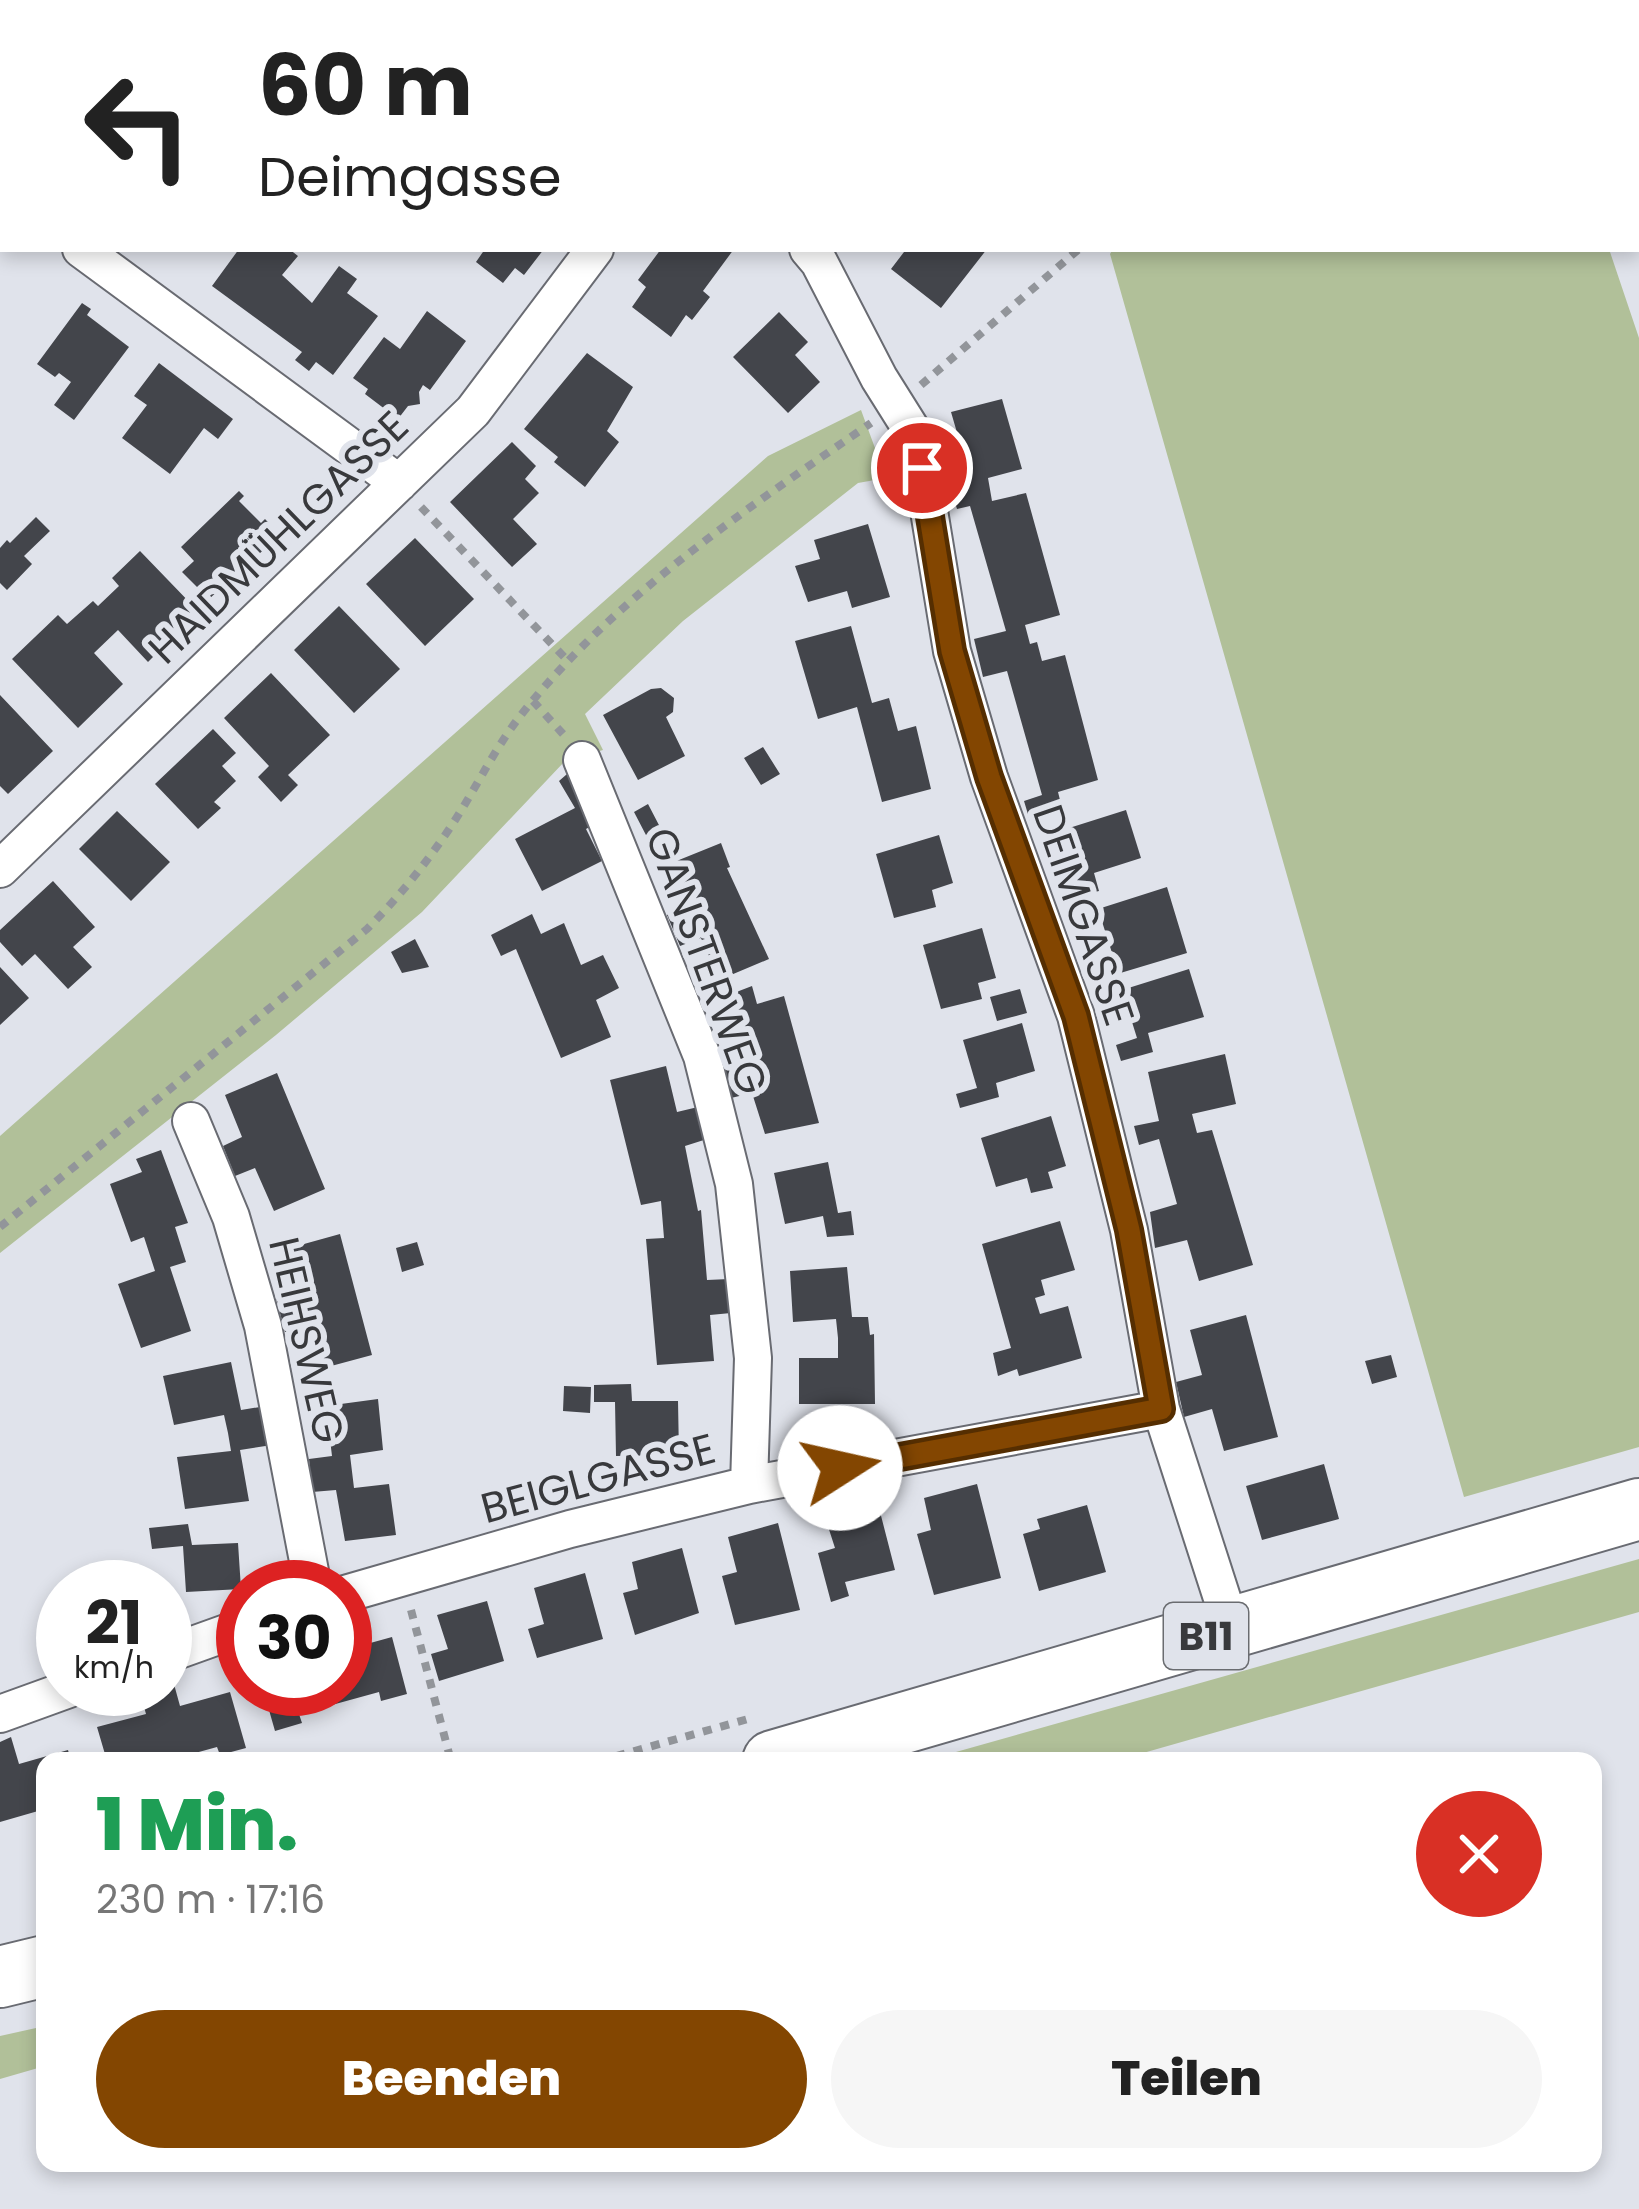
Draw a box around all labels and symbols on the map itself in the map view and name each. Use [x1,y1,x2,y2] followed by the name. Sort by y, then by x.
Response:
[135,398,421,677] street label: HAIDMÜHLGASSE
[871,417,973,519] pin
[1018,797,1149,1033] street label: DEIMGASSE
[631,819,782,1103] street label: GANSTERWEG
[254,1231,359,1449] street label: HEIHSWEG
[777,1405,903,1531] position arrow
[474,1419,722,1538] street label: BEIGLGASSE
[216,1560,372,1716] speed limit sign: 30
[1164,1603,1248,1669] road number: B11

